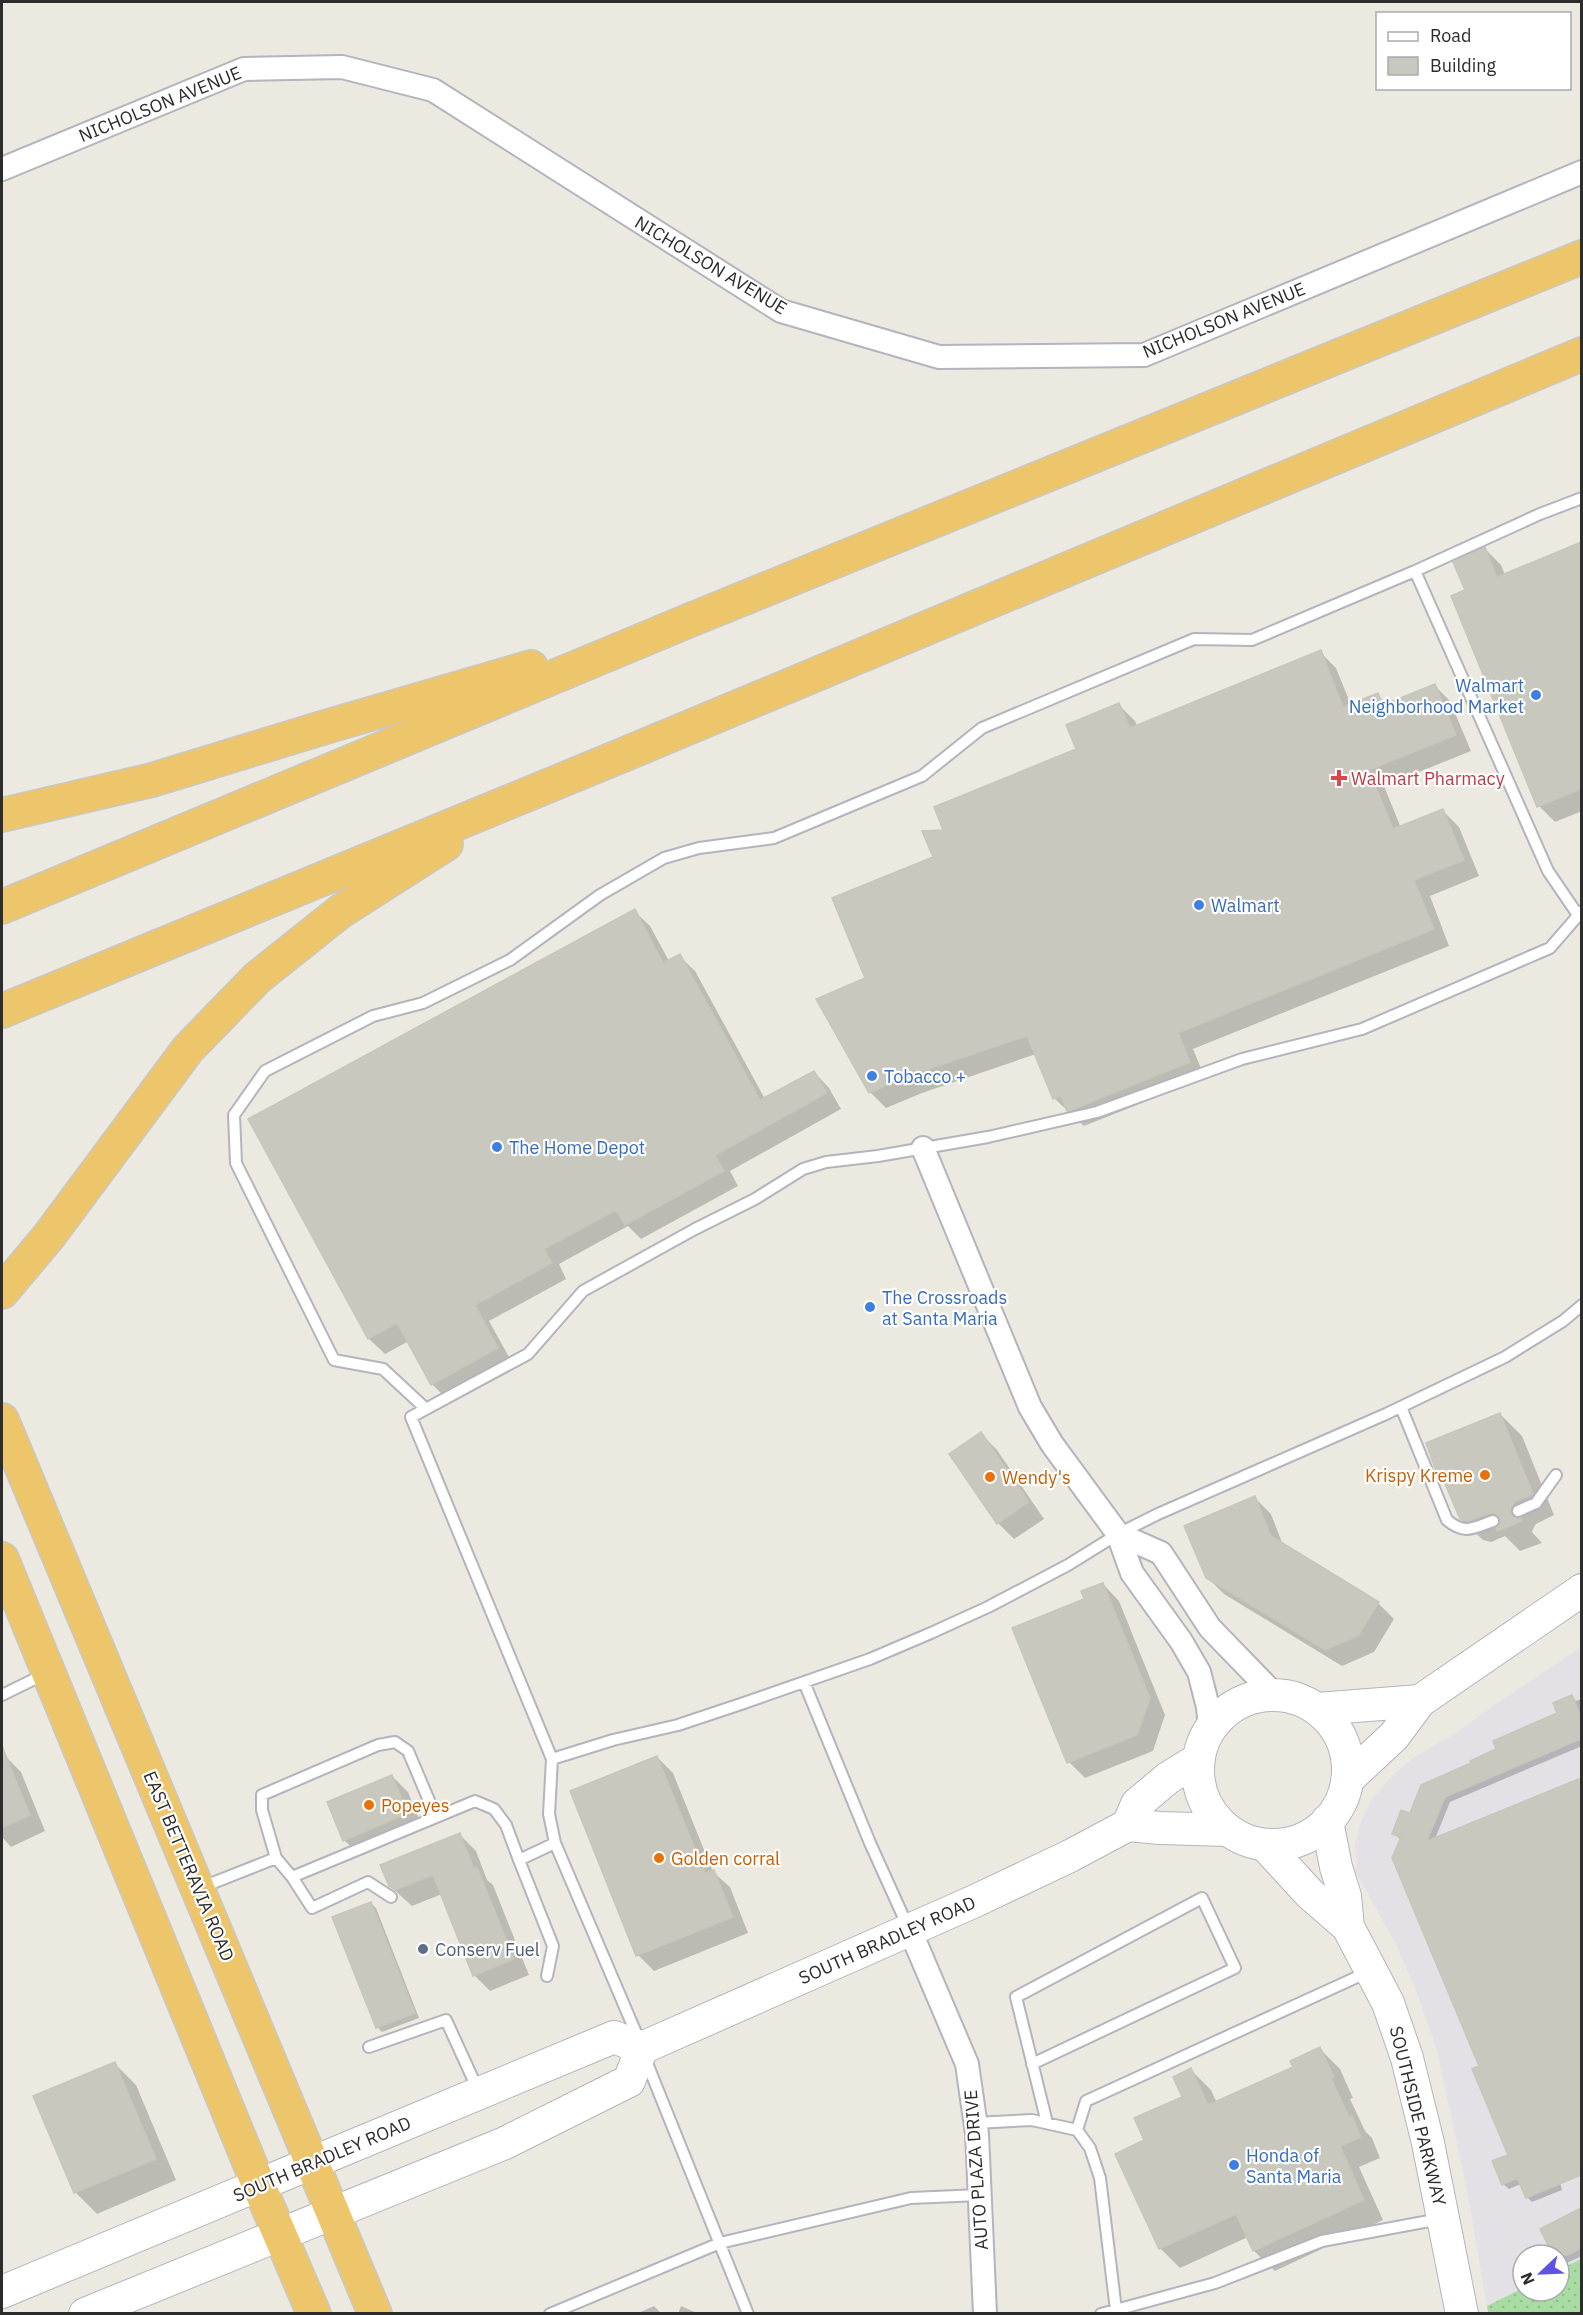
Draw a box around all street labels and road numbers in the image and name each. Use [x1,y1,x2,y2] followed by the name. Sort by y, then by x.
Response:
[75,61,245,147] street label: NICHOLSON AVENUE
[631,210,791,320] street label: NICHOLSON AVENUE
[1139,277,1309,363] street label: NICHOLSON AVENUE
[139,1768,239,1964] street label: EAST BETTERAVIA ROAD
[795,1891,979,1989] street label: SOUTH BRADLEY ROAD
[1385,2024,1452,2209] street label: SOUTHSIDE PARKWAY
[959,2089,993,2251] street label: AUTO PLAZA DRIVE
[230,2111,414,2207] street label: SOUTH BRADLEY ROAD

